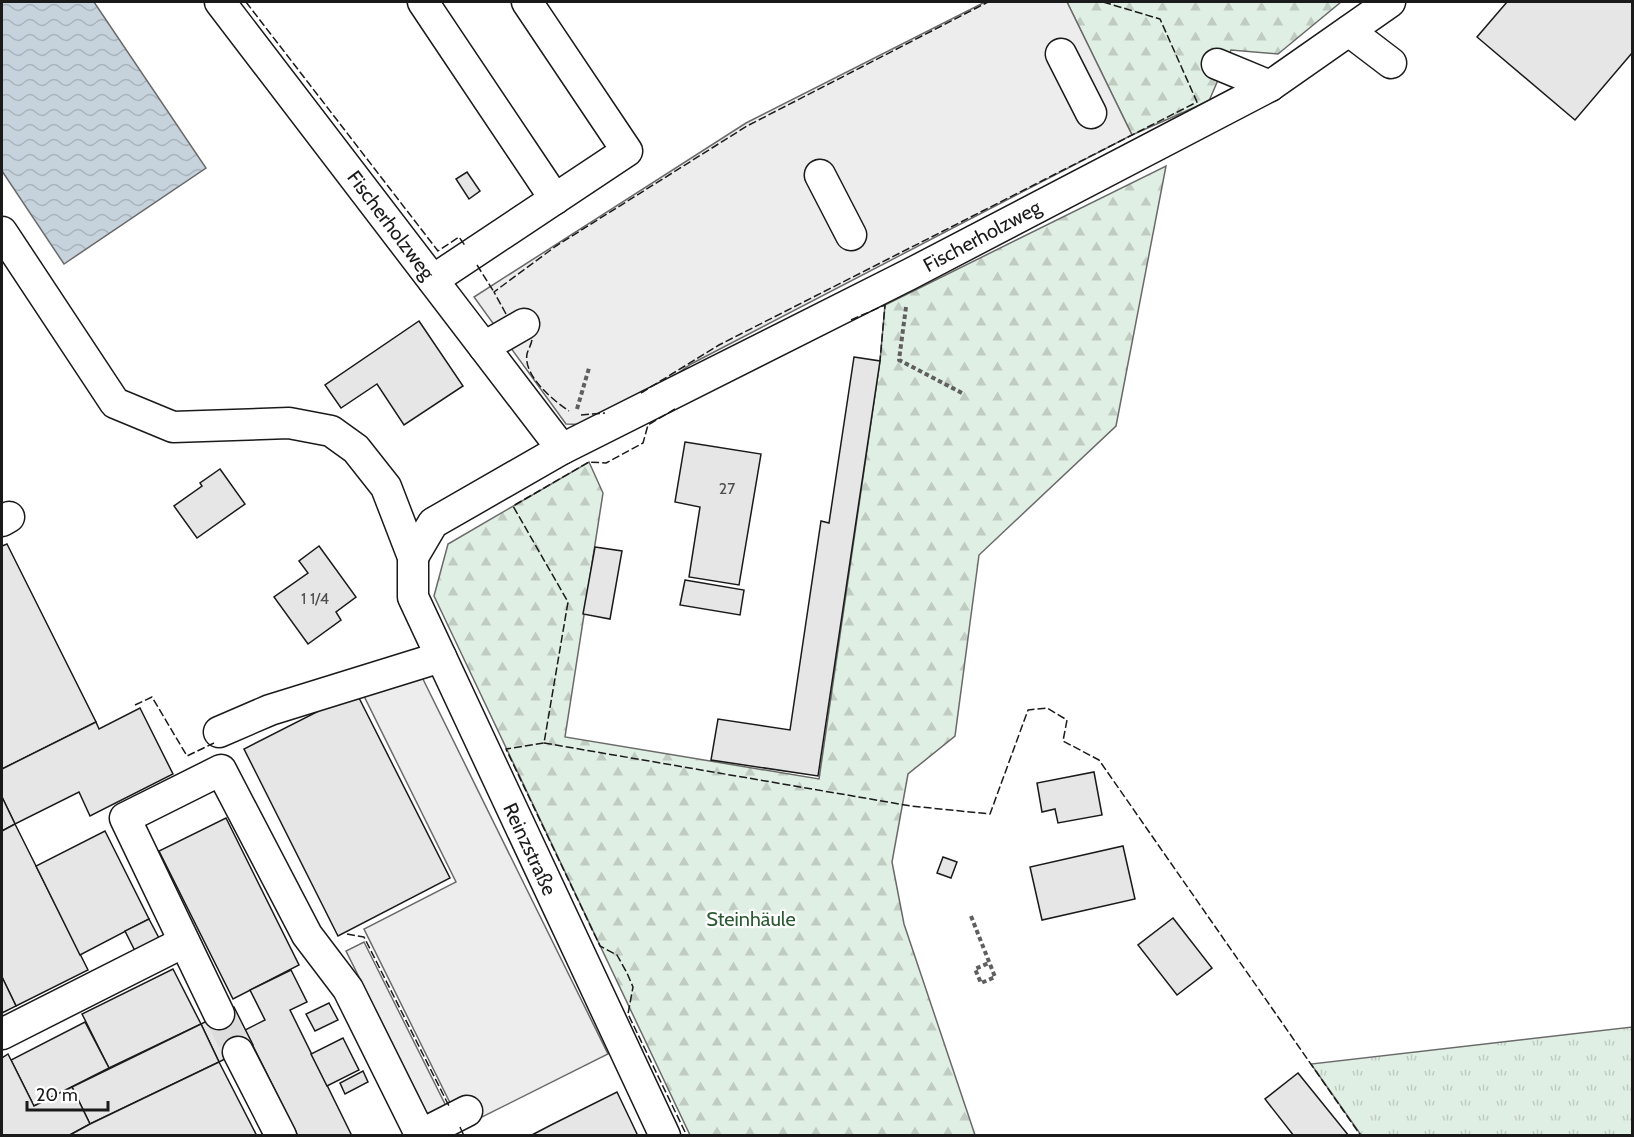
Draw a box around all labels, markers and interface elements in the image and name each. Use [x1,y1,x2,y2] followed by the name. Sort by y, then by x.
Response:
[342,166,440,285] street label: Fischerholzweg
[919,194,1046,277] street label: Fischerholzweg
[719,479,735,498] house number: 27
[301,589,329,608] house number: 1 1/4
[498,799,562,899] street label: Reinzstraße
[706,907,796,931] park label: Steinhäule
[27,1074,108,1112] scale bar
[36,1084,78,1106] text: 20 m

